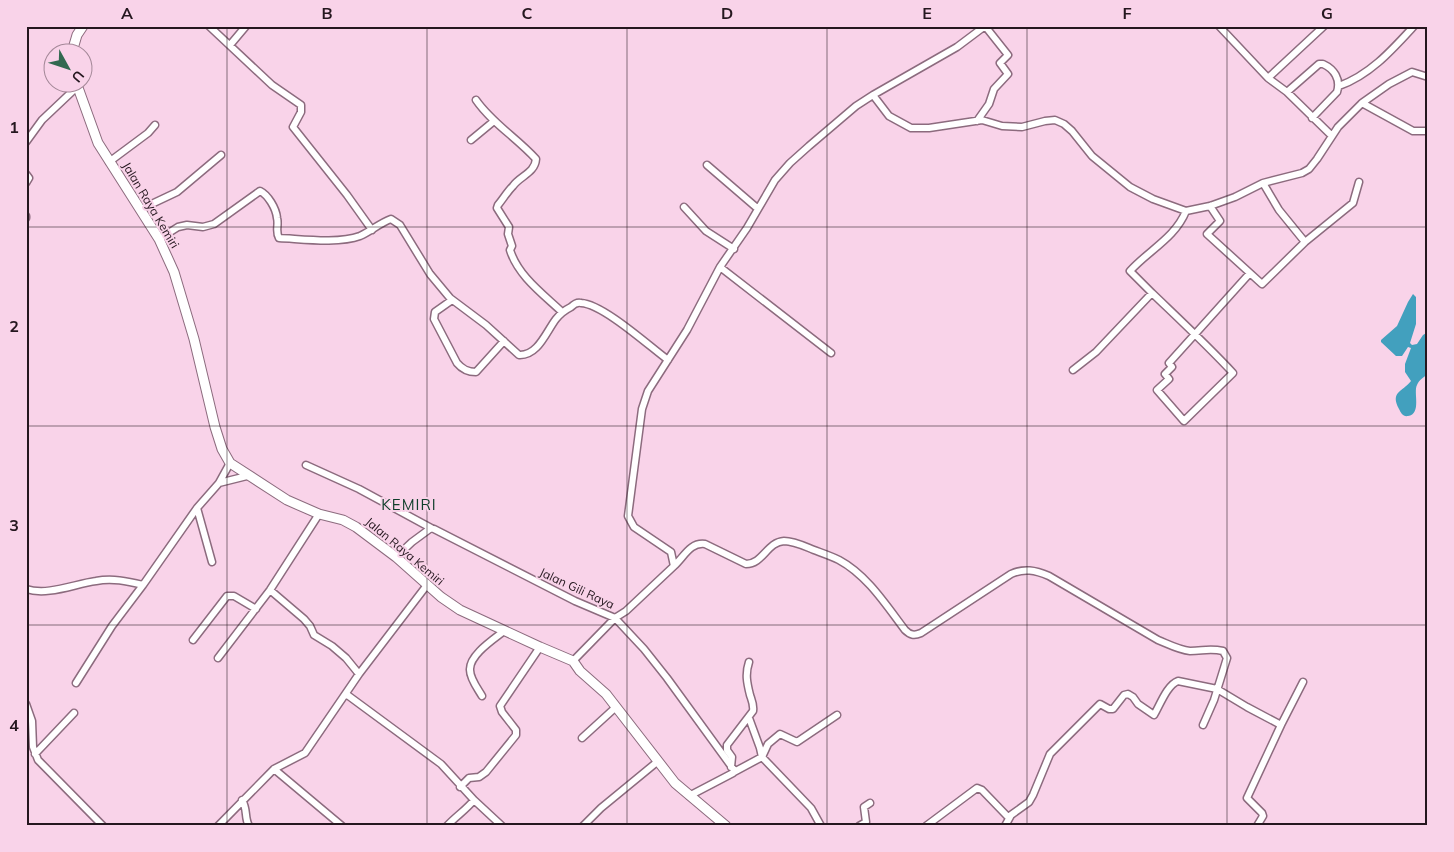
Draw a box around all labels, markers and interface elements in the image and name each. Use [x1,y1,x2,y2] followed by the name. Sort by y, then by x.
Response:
[121,3,133,23] text: A
[321,3,333,23] text: B
[522,3,533,23] text: C
[721,3,733,23] text: D
[922,3,932,23] text: E
[1122,3,1132,23] text: F
[1321,3,1333,23] text: G
[42,42,92,92] north arrow
[68,67,88,86] text: U
[9,117,19,137] text: 1
[119,159,183,251] street label: Jalan Raya Kemiri
[9,316,19,336] text: 2
[381,495,437,514] district label: KEMIRI
[363,514,447,588] street label: Jalan Raya Kemiri
[9,515,19,535] text: 3
[537,564,617,612] street label: Jalan Gili Raya
[9,715,19,735] text: 4

